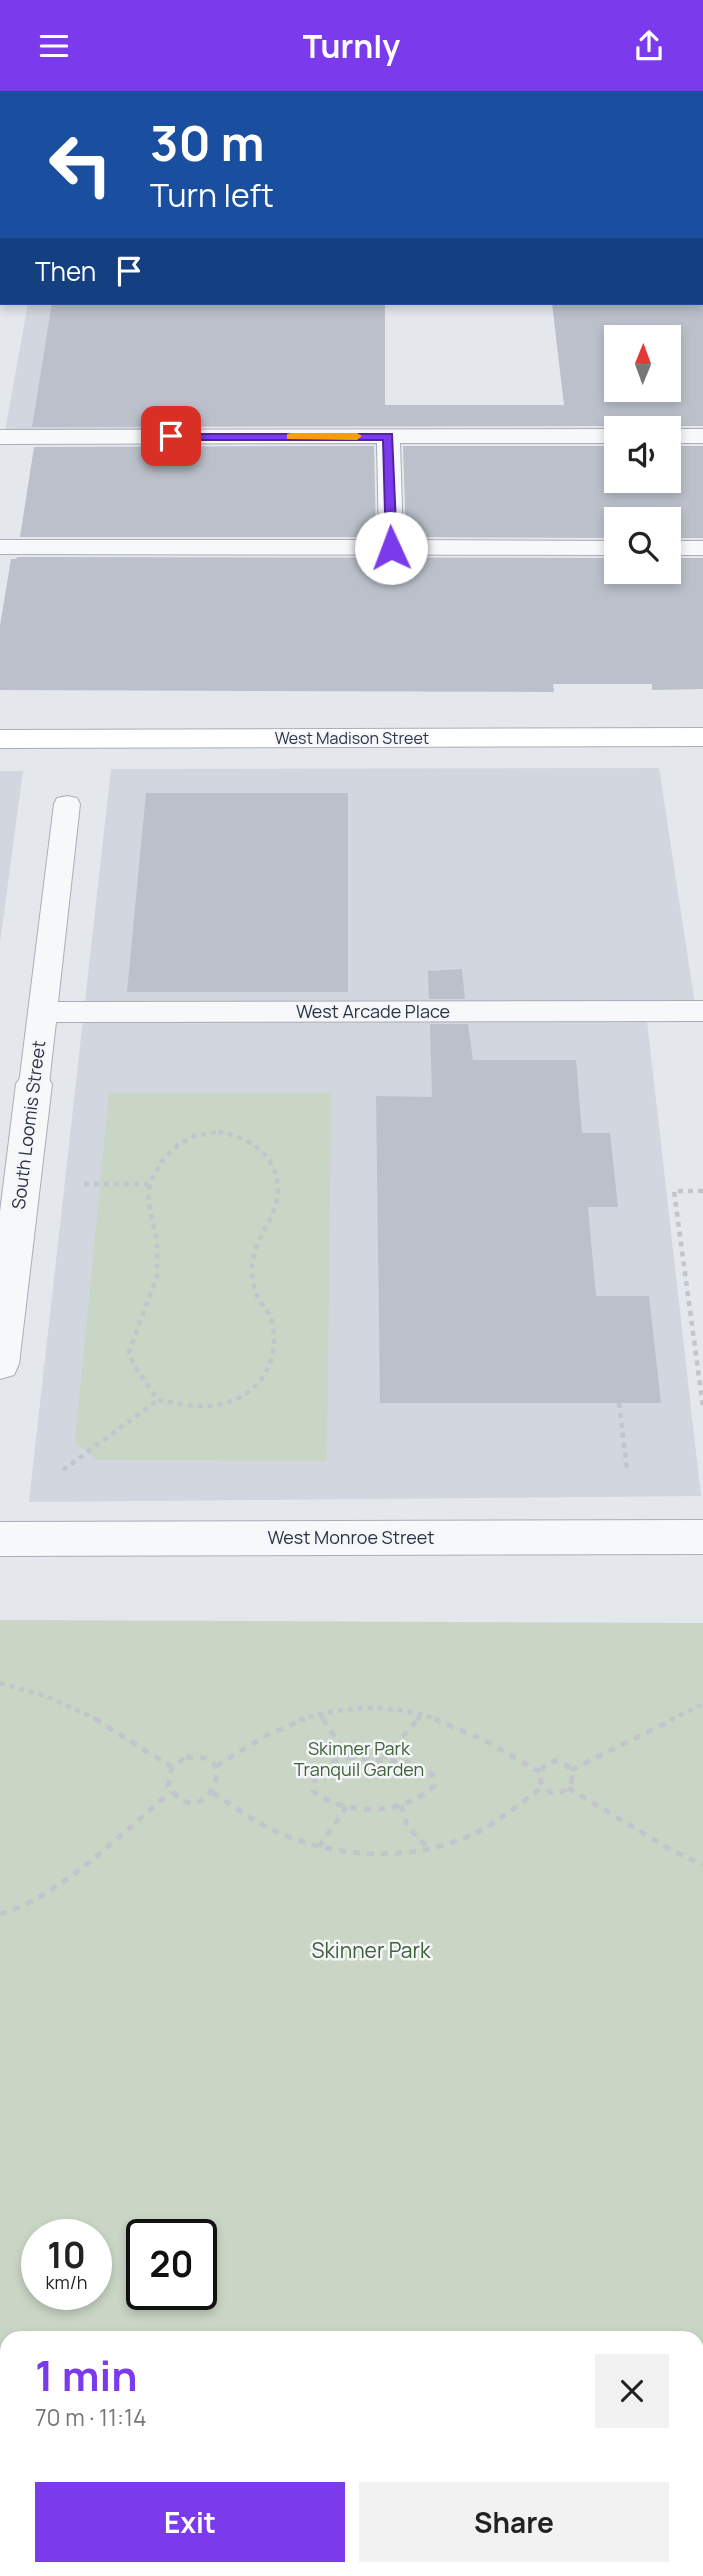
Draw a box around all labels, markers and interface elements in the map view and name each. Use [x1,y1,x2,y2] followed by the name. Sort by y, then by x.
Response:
[303,24,400,68] text: Turnly
[35,27,73,65] icon: menu
[630,27,668,65] icon: share
[150,109,265,176] text: 30 m
[35,119,126,210] icon: left
[150,173,274,217] text: Turn left
[110,252,148,290] icon: arrive
[35,253,96,289] text: Then
[604,325,681,403] north arrow
[604,325,681,584] map controls
[141,406,201,466] pin
[604,416,681,493] button: sound
[152,417,190,455] icon: arrive
[604,507,681,584] button: search
[354,511,428,585] position arrow
[275,727,429,749] street label: West Madison Street
[296,999,450,1023] street label: West Arcade Place
[6,1039,50,1211] street label: South Loomis Street
[268,1525,434,1549] street label: West Monroe Street
[294,1736,424,1781] park label: Skinner Park Tranquil Garden
[311,1936,431,1964] park label: Skinner Park
[126,2219,217,2310] speed limit sign: 20
[47,2231,86,2279] text: 10
[46,2270,87,2294] text: km/h
[35,2346,138,2404] text: 1 min
[595,2354,669,2428] button: close
[35,2401,146,2433] text: 70 m · 11:14
[35,2482,345,2562] button: Exit
[359,2482,669,2562] button: Share

